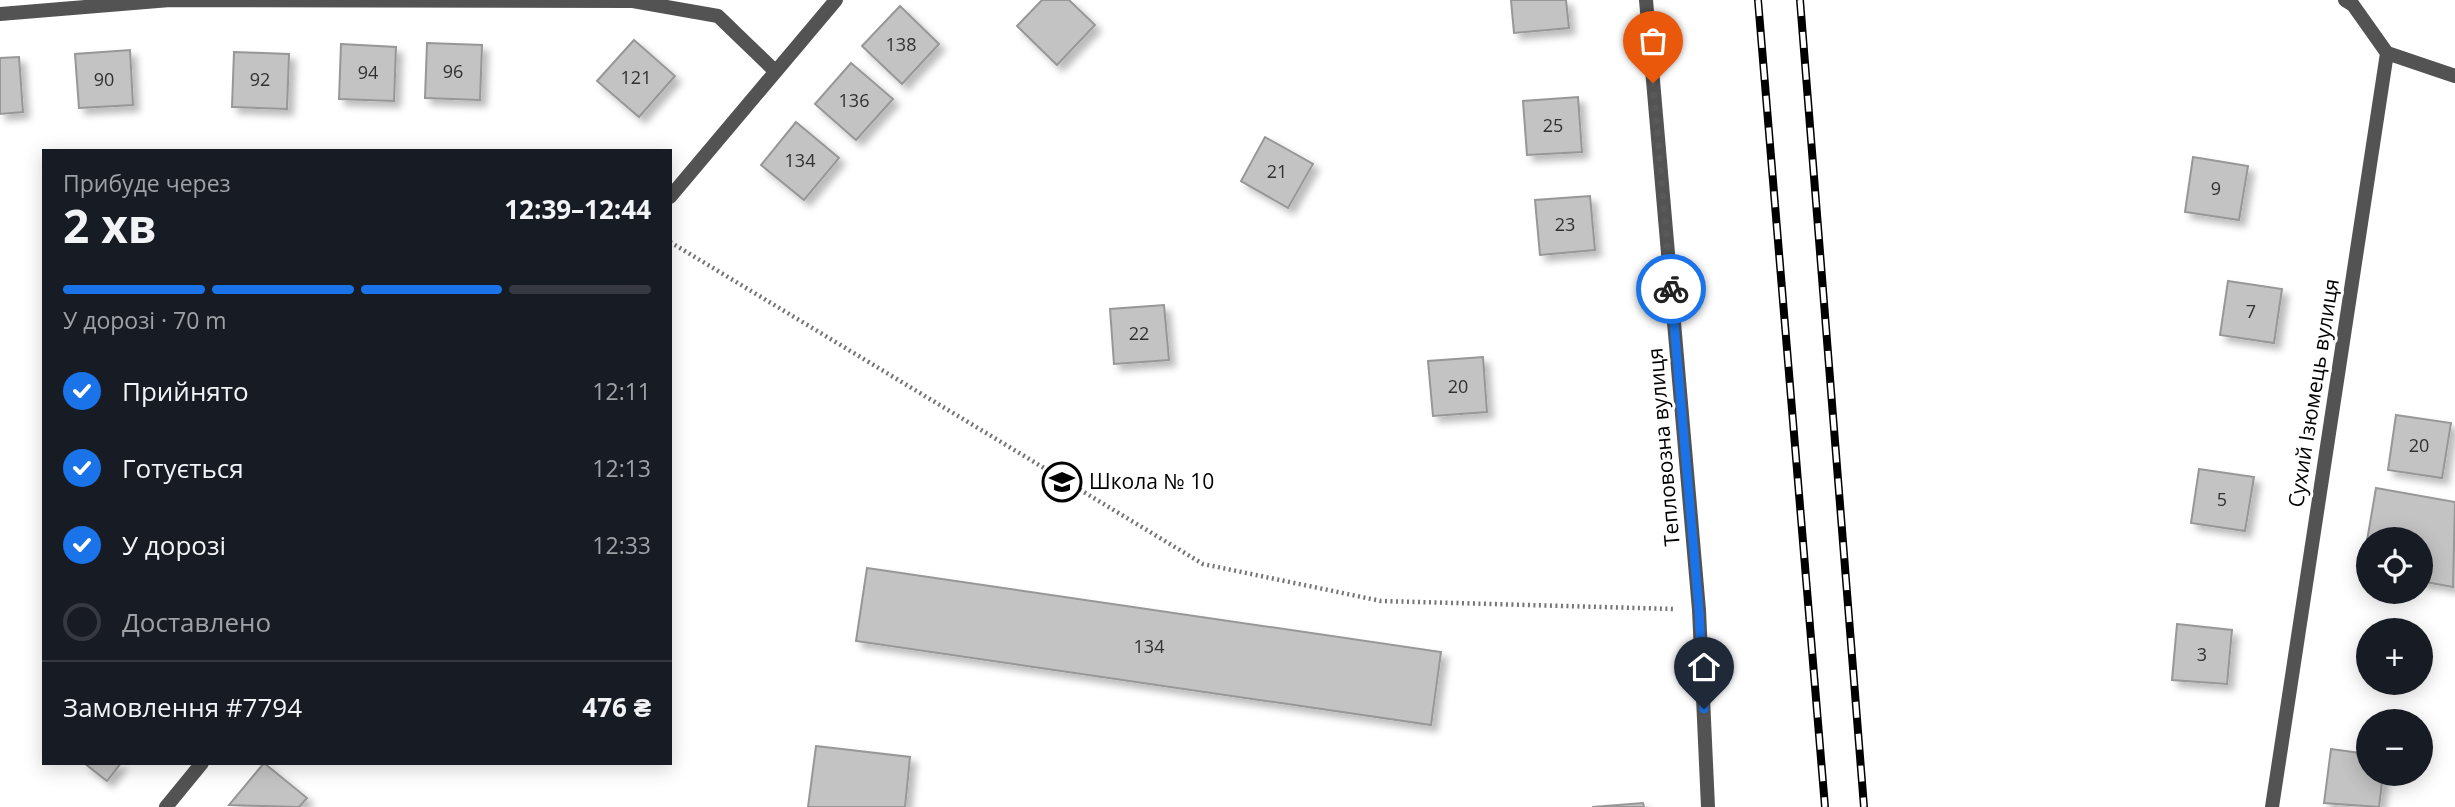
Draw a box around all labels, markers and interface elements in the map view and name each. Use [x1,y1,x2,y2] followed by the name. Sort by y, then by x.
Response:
[1623,11,1683,83] pin
[1634,22,1672,60] icon: bag
[886,32,916,56] house number: 138
[443,59,463,83] house number: 96
[358,60,378,84] house number: 94
[621,65,651,89] house number: 121
[94,67,114,91] house number: 90
[250,67,270,91] house number: 92
[839,88,869,112] house number: 136
[1543,113,1563,137] house number: 25
[785,148,815,172] house number: 134
[1267,159,1287,183] house number: 21
[63,167,231,199] text: Прибуде через
[2211,176,2221,200] house number: 9
[504,191,651,227] text: 12:39–12:44
[63,194,157,256] text: 2 хв
[1555,212,1575,236] house number: 23
[1636,254,1706,324] courier
[1652,270,1690,308] icon: bike
[2281,276,2345,509] street label: Сухий Ізюмець вулиця
[2246,299,2256,323] house number: 7
[63,304,227,336] text: У дорозі · 70 m
[1129,321,1149,345] house number: 22
[1640,347,1686,547] street label: Тепловозна вулиця
[63,372,101,410] icon: check
[122,373,249,409] text: Прийнято
[1448,374,1468,398] house number: 20
[592,375,651,407] text: 12:11
[2409,433,2429,457] house number: 20
[63,449,101,487] icon: check
[122,450,244,486] text: Готується
[592,452,651,484] text: 12:13
[1041,461,1083,503] school or university icon: Школа № 10
[1089,467,1214,495] place label: Школа № 10
[2217,487,2227,511] house number: 5
[63,526,101,564] icon: check
[122,527,226,563] text: У дорозі
[2356,527,2433,786] map controls
[2356,527,2433,604] button: locate
[592,529,651,561] text: 12:33
[122,604,271,640] text: Доставлено
[2356,618,2433,695] button: +
[1134,634,1164,658] house number: 134
[1674,637,1734,709] pin
[2197,642,2207,666] house number: 3
[1685,648,1723,686] icon: home
[63,689,302,725] text: Замовлення #7794
[582,689,651,725] text: 476 ₴
[2356,709,2433,786] button: −

